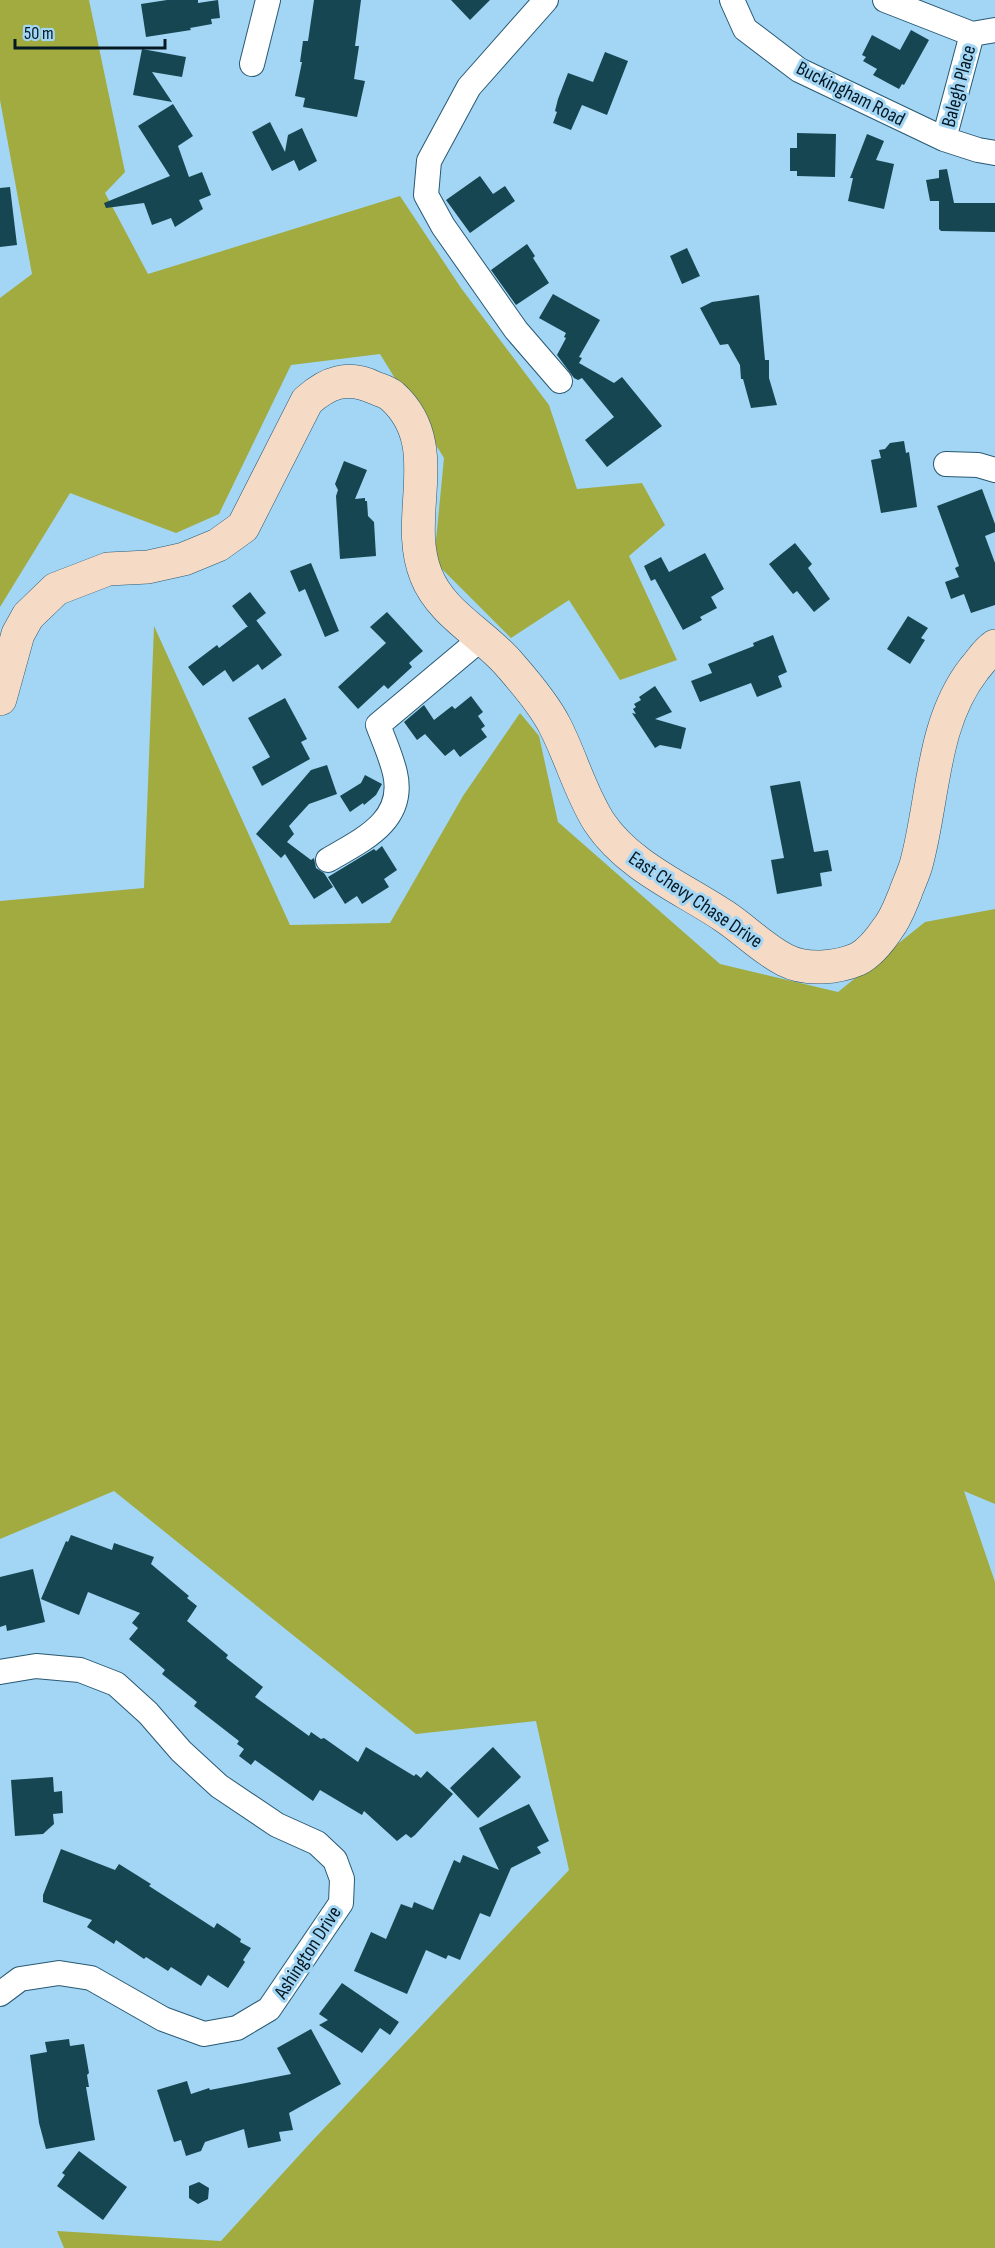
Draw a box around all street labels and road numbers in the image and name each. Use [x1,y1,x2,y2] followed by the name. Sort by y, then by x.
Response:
[937,43,981,130] street label: Balegh Place
[792,56,909,132] street label: Buckingham Road
[624,846,767,953] street label: East Chevy Chase Drive
[269,1902,347,2004] street label: Ashington Drive

